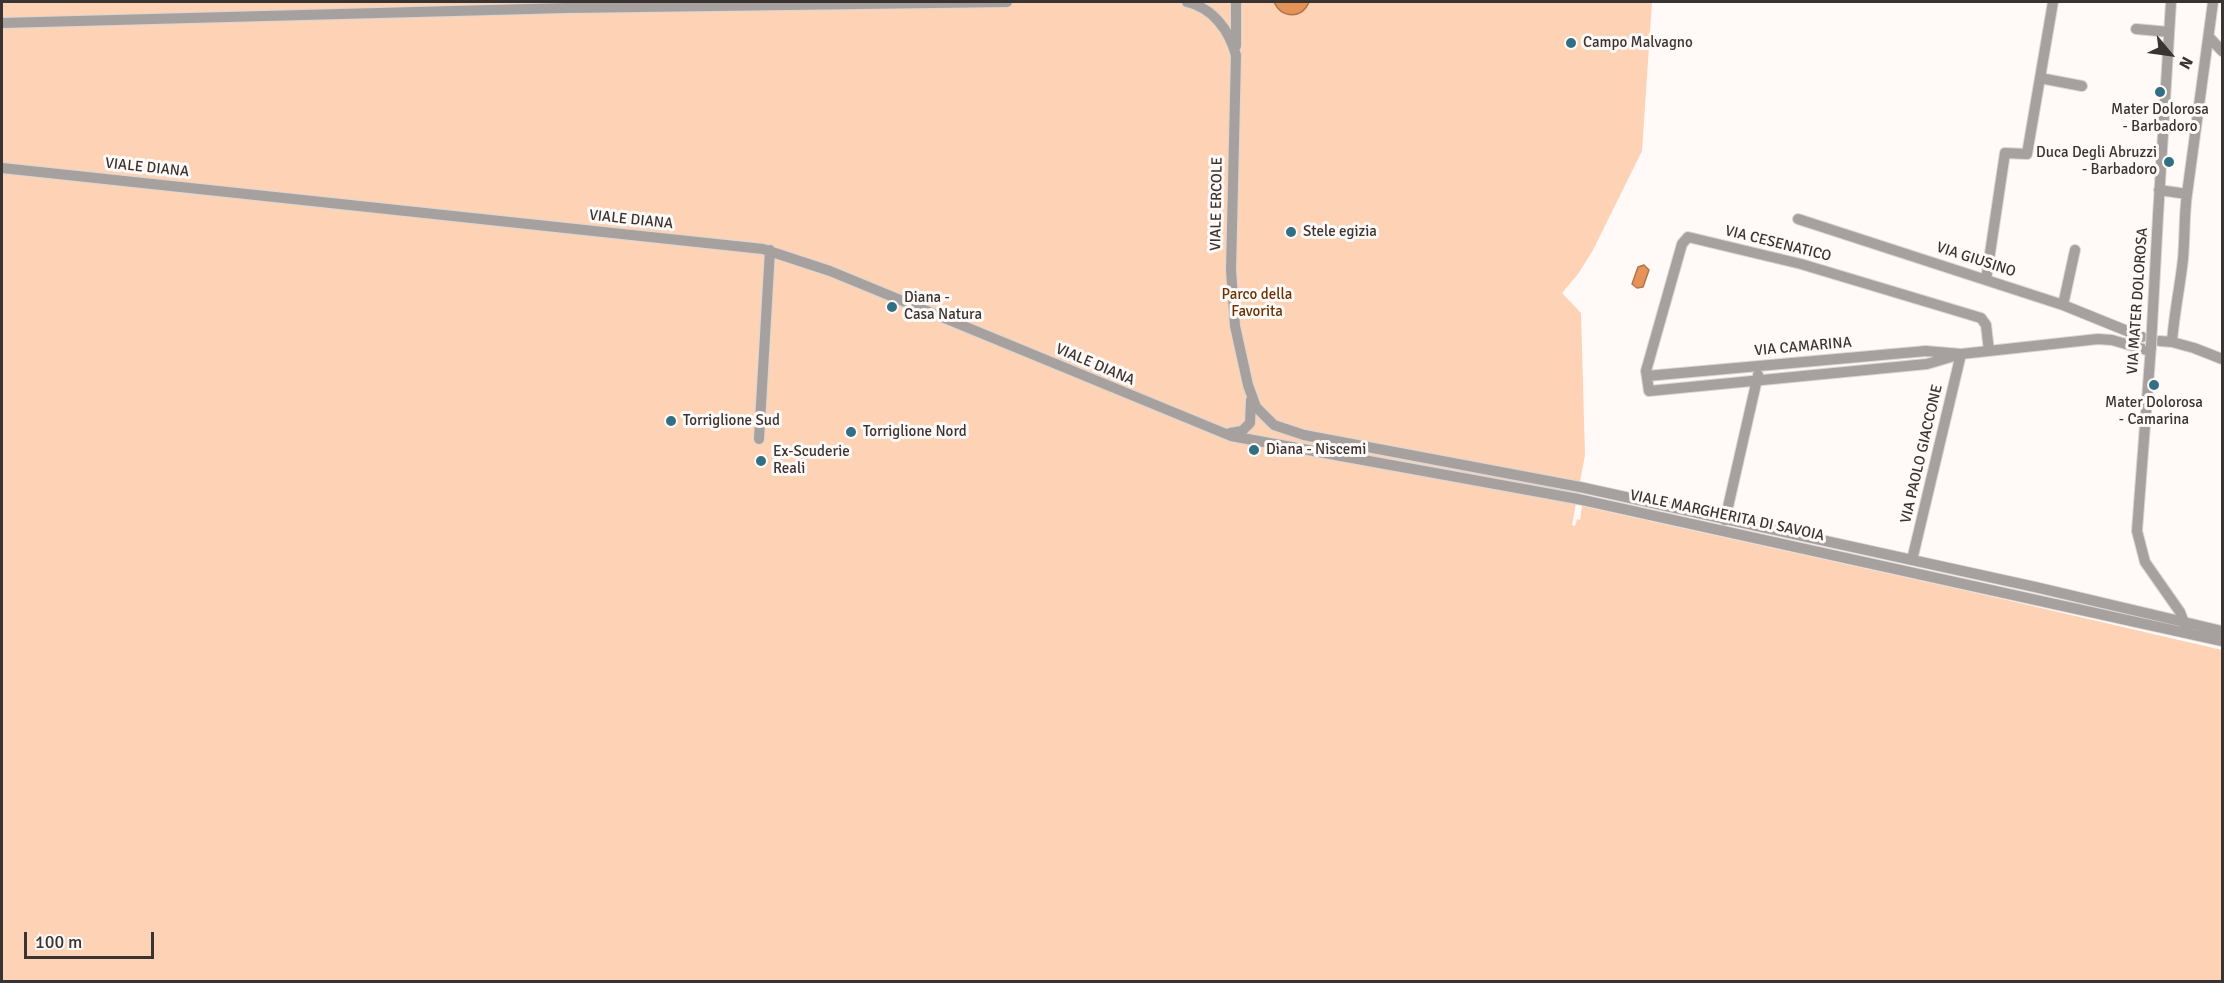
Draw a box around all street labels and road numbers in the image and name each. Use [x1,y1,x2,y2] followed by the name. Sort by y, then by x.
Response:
[104,155,190,181] street label: VIALE DIANA
[1207,157,1227,251] street label: VIALE ERCOLE
[588,207,674,233] street label: VIALE DIANA
[1723,222,1833,266] street label: VIA CESENATICO
[2124,227,2152,375] street label: VIA MATER DOLOROSA
[1934,239,2018,281] street label: VIA GIUSINO
[1754,334,1852,360] street label: VIA CAMARINA
[1053,340,1137,390] street label: VIALE DIANA
[1897,383,1947,525] street label: VIA PAOLO GIACCONE
[1628,487,1826,545] street label: VIALE MARGHERITA DI SAVOIA

